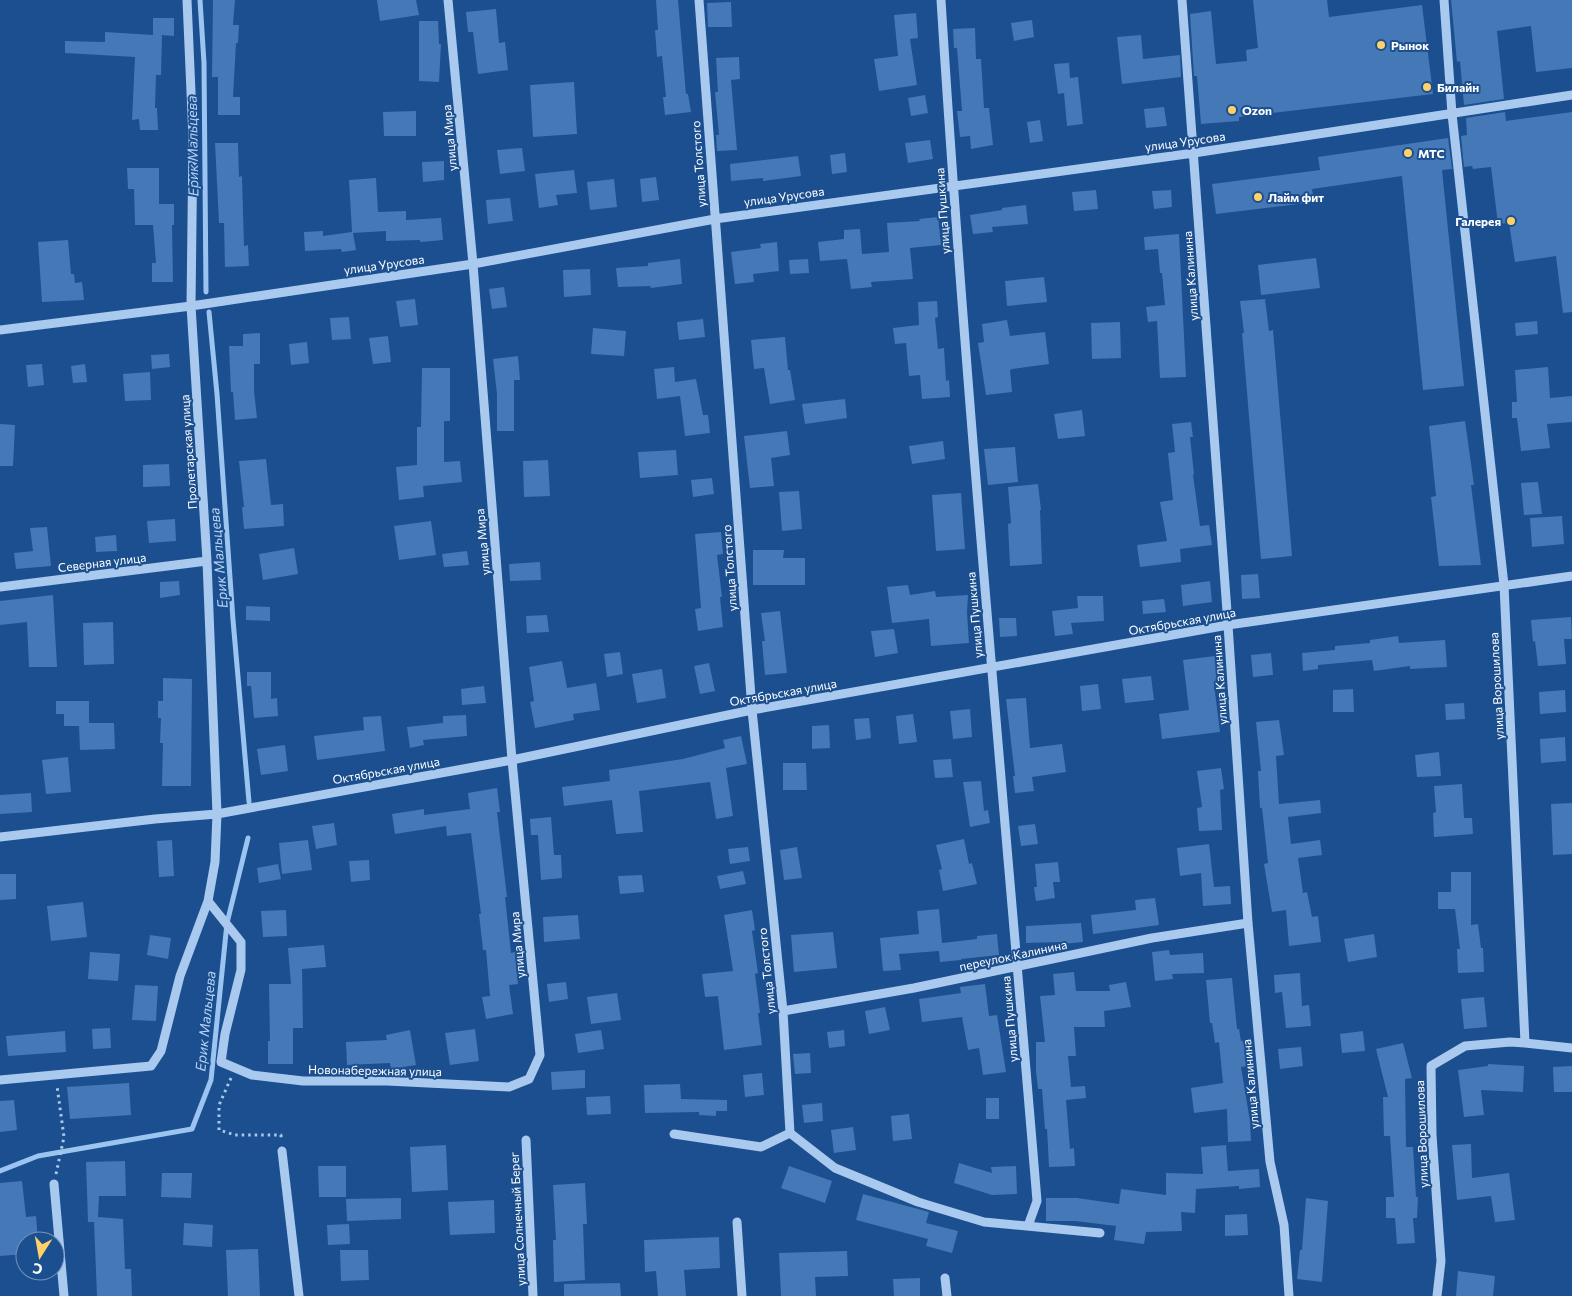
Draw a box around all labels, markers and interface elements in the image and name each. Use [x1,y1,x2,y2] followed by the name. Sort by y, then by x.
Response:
[1391,38,1429,52] place label: Рынок
[1375,39,1387,51] marker: Рынок
[1437,80,1479,94] place label: Билайн
[1421,81,1433,93] marker: Билайн
[183,95,201,197] water label: Ерик Мальцева
[1242,103,1272,117] place label: Ozon
[439,104,459,172] street label: улица Мира
[1226,104,1238,116] marker: Ozon
[688,120,708,208] street label: улица Толстого
[1144,128,1226,154] street label: улица Урусова
[1418,146,1445,160] place label: МТС
[1402,147,1414,159] marker: МТС
[932,167,952,255] street label: улица Пушкина
[743,183,825,209] street label: улица Урусова
[1268,190,1324,204] place label: Лайм фит
[1252,191,1264,203] marker: Лайм фит
[1455,214,1501,228] place label: Галерея
[1505,215,1517,227] marker: Галерея
[1180,231,1200,321] street label: улица Калинина
[343,251,425,277] street label: улица Урусова
[177,394,199,510] street label: Пролетарская улица
[205,507,231,609] water label: Ерик Мальцева
[472,508,492,576] street label: улица Мира
[719,524,739,612] street label: улица Толстого
[57,550,147,574] street label: Северная улица
[963,571,985,659] street label: улица Пушкина
[1127,605,1237,637] street label: Октябрьская улица
[1486,632,1506,740] street label: улица Ворошилова
[1209,635,1229,725] street label: улица Калинина
[728,676,838,708] street label: Октябрьская улица
[331,754,441,786] street label: Октябрьская улица
[507,911,527,979] street label: улица Мира
[754,927,778,1015] street label: улица Толстого
[958,937,1068,973] street label: переулок Калинина
[191,970,219,1072] water label: Ерик Мальцева
[998,975,1020,1063] street label: улица Пушкина
[1239,1039,1261,1129] street label: улица Калинина
[308,1062,442,1078] street label: Новонабережная улица
[1412,1080,1430,1188] street label: улица Ворошилова
[507,1152,527,1286] street label: улица Солнечный Берег
[15,1231,65,1281] north arrow
[31,1260,44,1279] text: С

